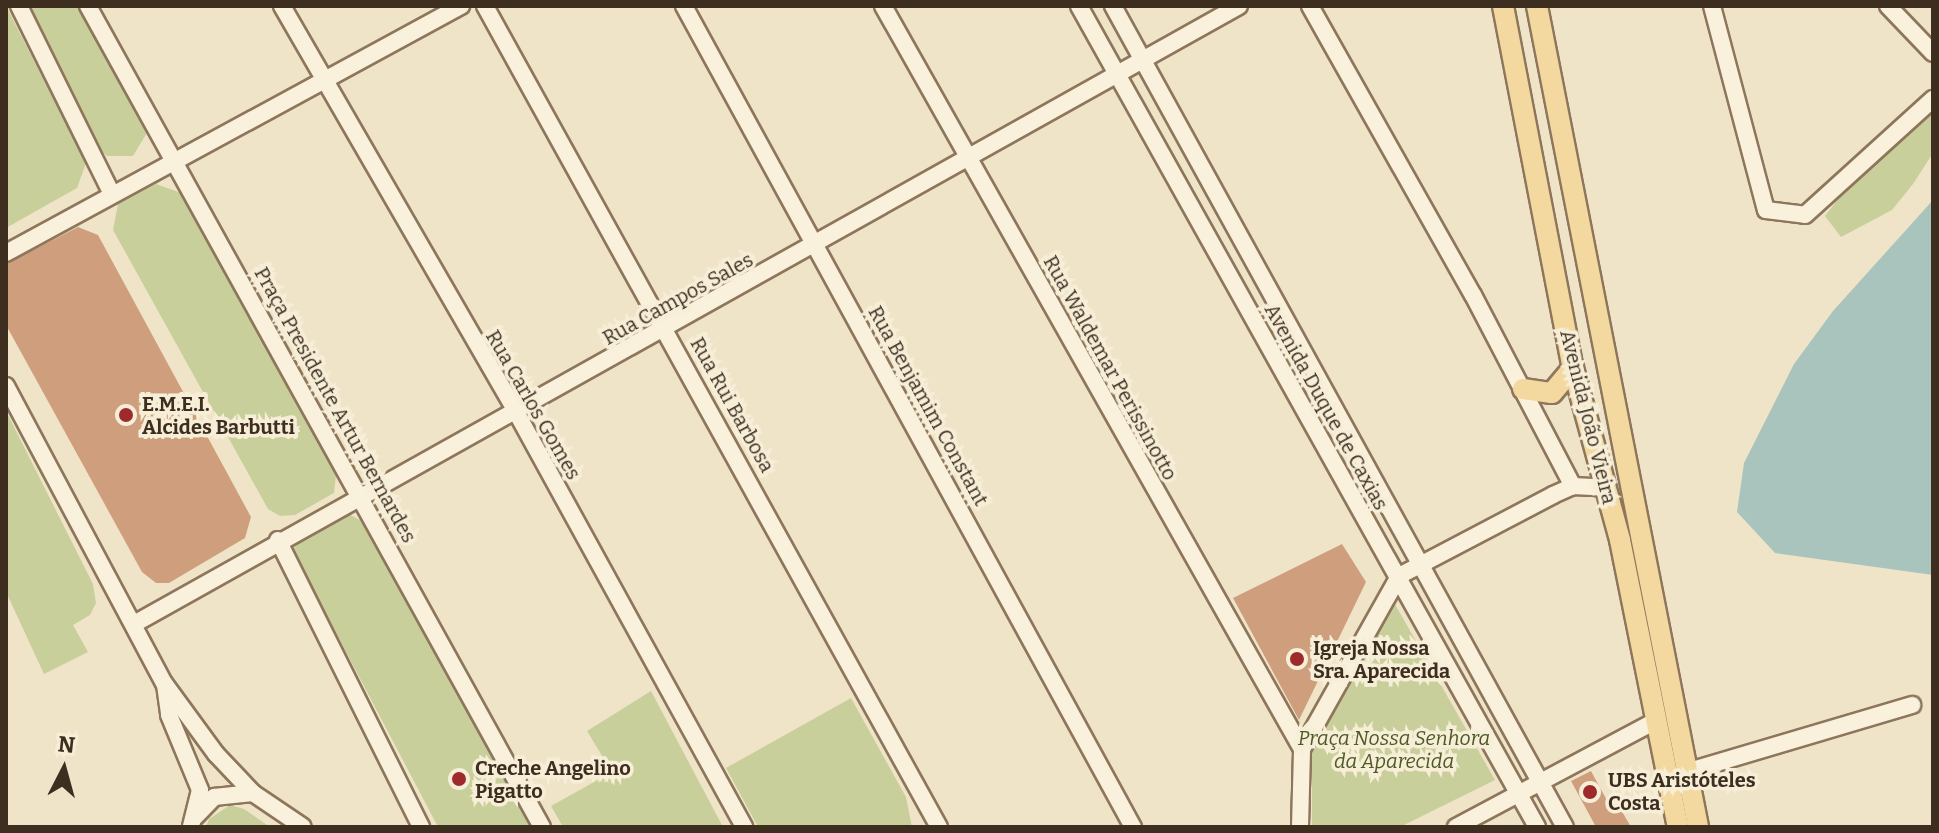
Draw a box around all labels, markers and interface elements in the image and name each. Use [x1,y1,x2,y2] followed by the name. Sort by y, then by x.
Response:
[599,248,757,350] street label: Rua Campos Sales
[1038,251,1182,485] street label: Rua Waldemar Perissinotto
[249,263,421,547] street label: Praça Presidente Artur Bernardes
[1259,300,1393,514] street label: Avenida Duque de Caxias
[863,302,993,510] street label: Rua Benjamim Constant
[480,326,586,484] street label: Rua Carlos Gomes
[1555,327,1621,507] street label: Avenida João Vieira
[685,333,779,477] street label: Rua Rui Barbosa
[142,392,295,439] place label: E.M.E.I. Alcides Barbutti
[117,406,135,424] marker: E.M.E.I. Alcides Barbutti
[1313,636,1450,683] place label: Igreja Nossa Sra. Aparecida
[1288,650,1306,668] marker: Igreja Nossa Sra. Aparecida
[1298,726,1490,773] park label: Praça Nossa Senhora da Aparecida
[24,729,104,809] north arrow
[57,730,76,759] text: N
[475,756,631,803] place label: Creche Angelino Pigatto
[1608,768,1756,815] place label: UBS Aristóteles Costa
[450,770,468,788] marker: Creche Angelino Pigatto
[1579,781,1601,803] marker: UBS Aristóteles Costa

